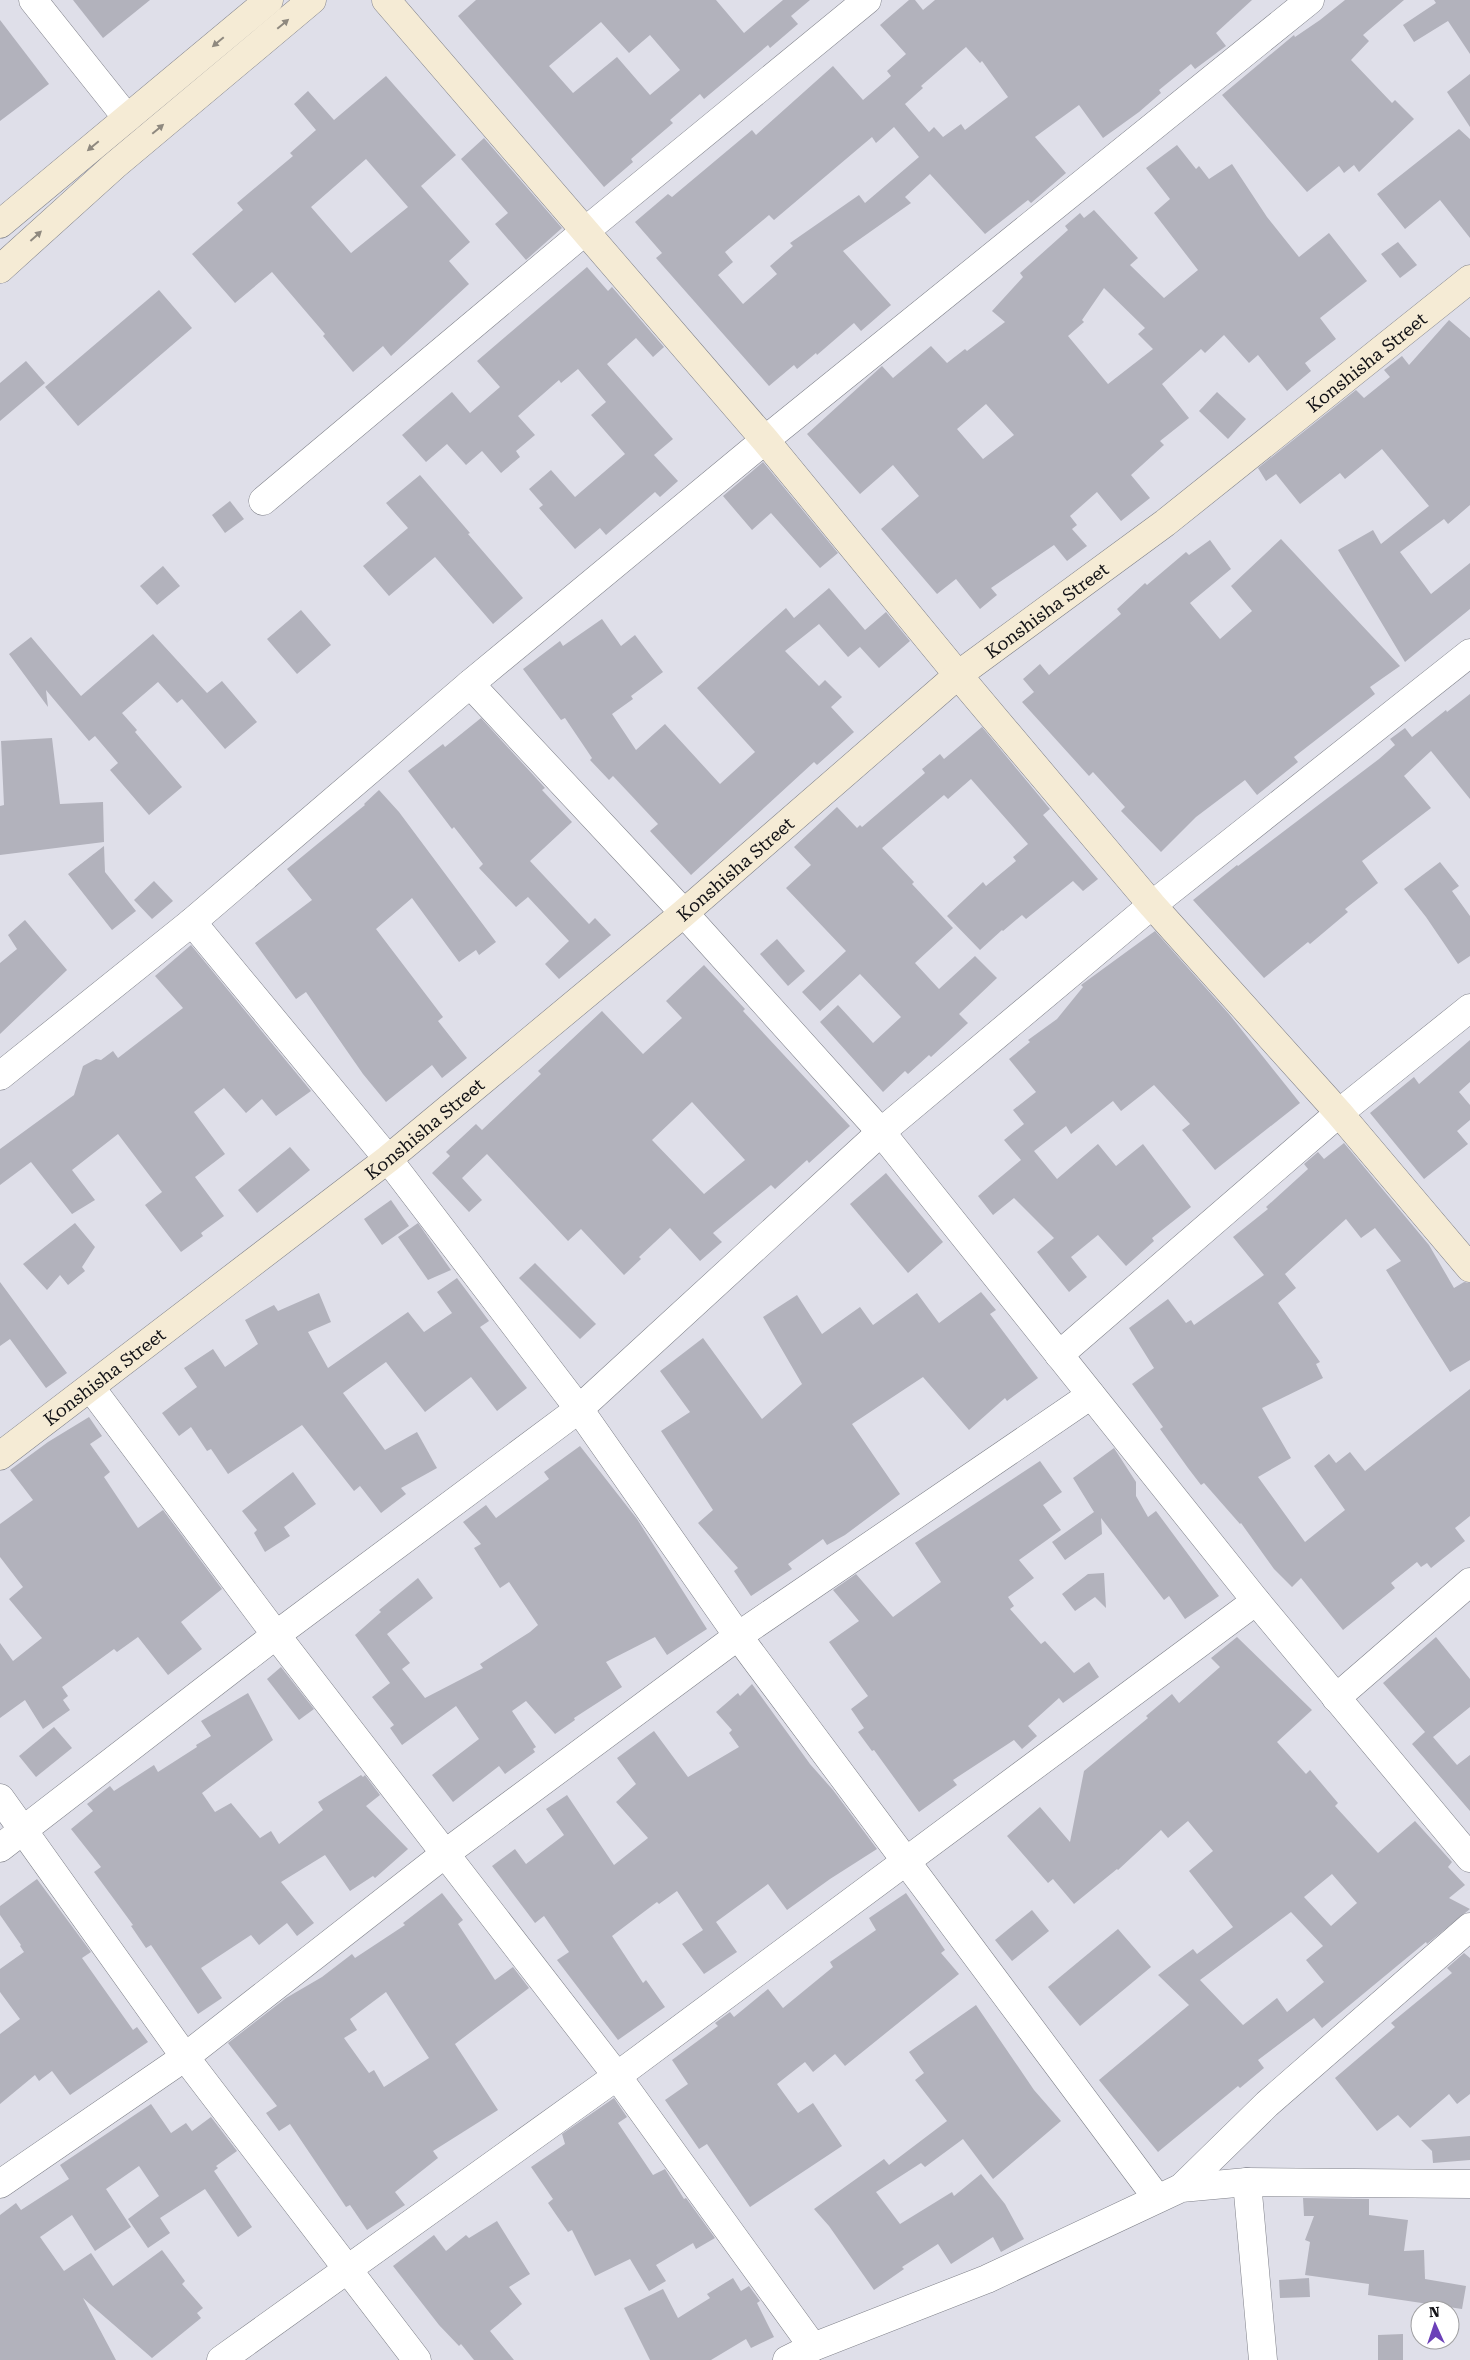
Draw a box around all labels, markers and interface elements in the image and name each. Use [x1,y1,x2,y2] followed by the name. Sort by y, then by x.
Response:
[276,19,289,30] one-way arrow
[212,37,225,48] one-way arrow
[152,123,165,134] one-way arrow
[87,141,100,152] one-way arrow
[30,231,43,242] one-way arrow
[1302,307,1431,416] street label: Konshisha Street
[981,558,1112,662] street label: Konshisha Street
[672,812,798,925] street label: Konshisha Street
[361,1073,488,1183] street label: Konshisha Street
[39,1323,169,1430] street label: Konshisha Street
[1410,2300,1460,2350] north arrow
[1429,2304,1440,2320] text: N

